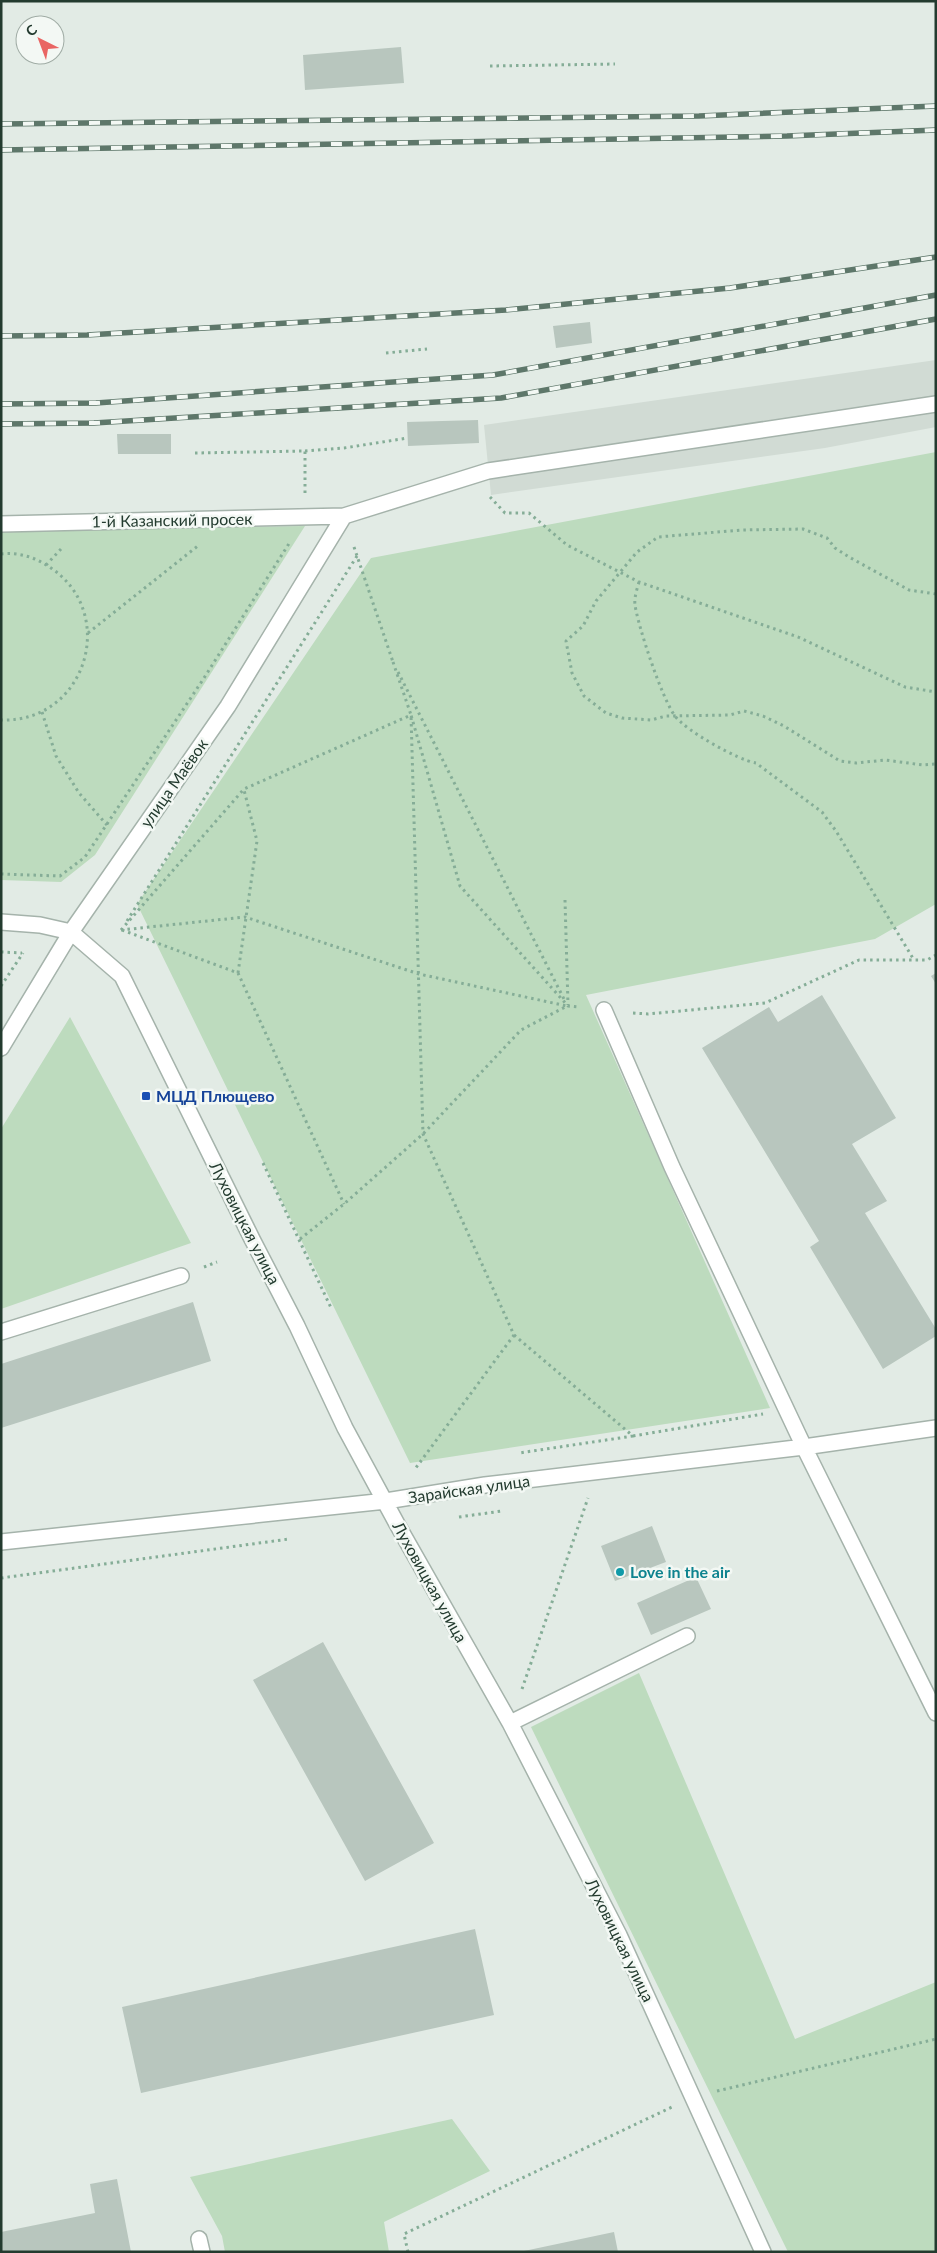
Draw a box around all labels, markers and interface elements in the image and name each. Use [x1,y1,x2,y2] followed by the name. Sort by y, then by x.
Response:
[15,15,65,65] north arrow
[22,20,41,39] text: С
[91,509,253,530] street label: 1-й Казанский просек
[136,734,212,831] street label: улица Маёвок
[156,1086,275,1105] place label: МЦД Плющево
[140,1090,152,1102] marker: МЦД Плющево
[206,1157,285,1287] street label: Луховицкая улица
[407,1471,531,1506] street label: Зарайская улица
[389,1517,471,1645] street label: Луховицкая улица
[630,1562,730,1581] place label: Love in the air
[614,1566,626,1578] marker: Love in the air
[582,1874,659,2005] street label: Луховицкая улица

